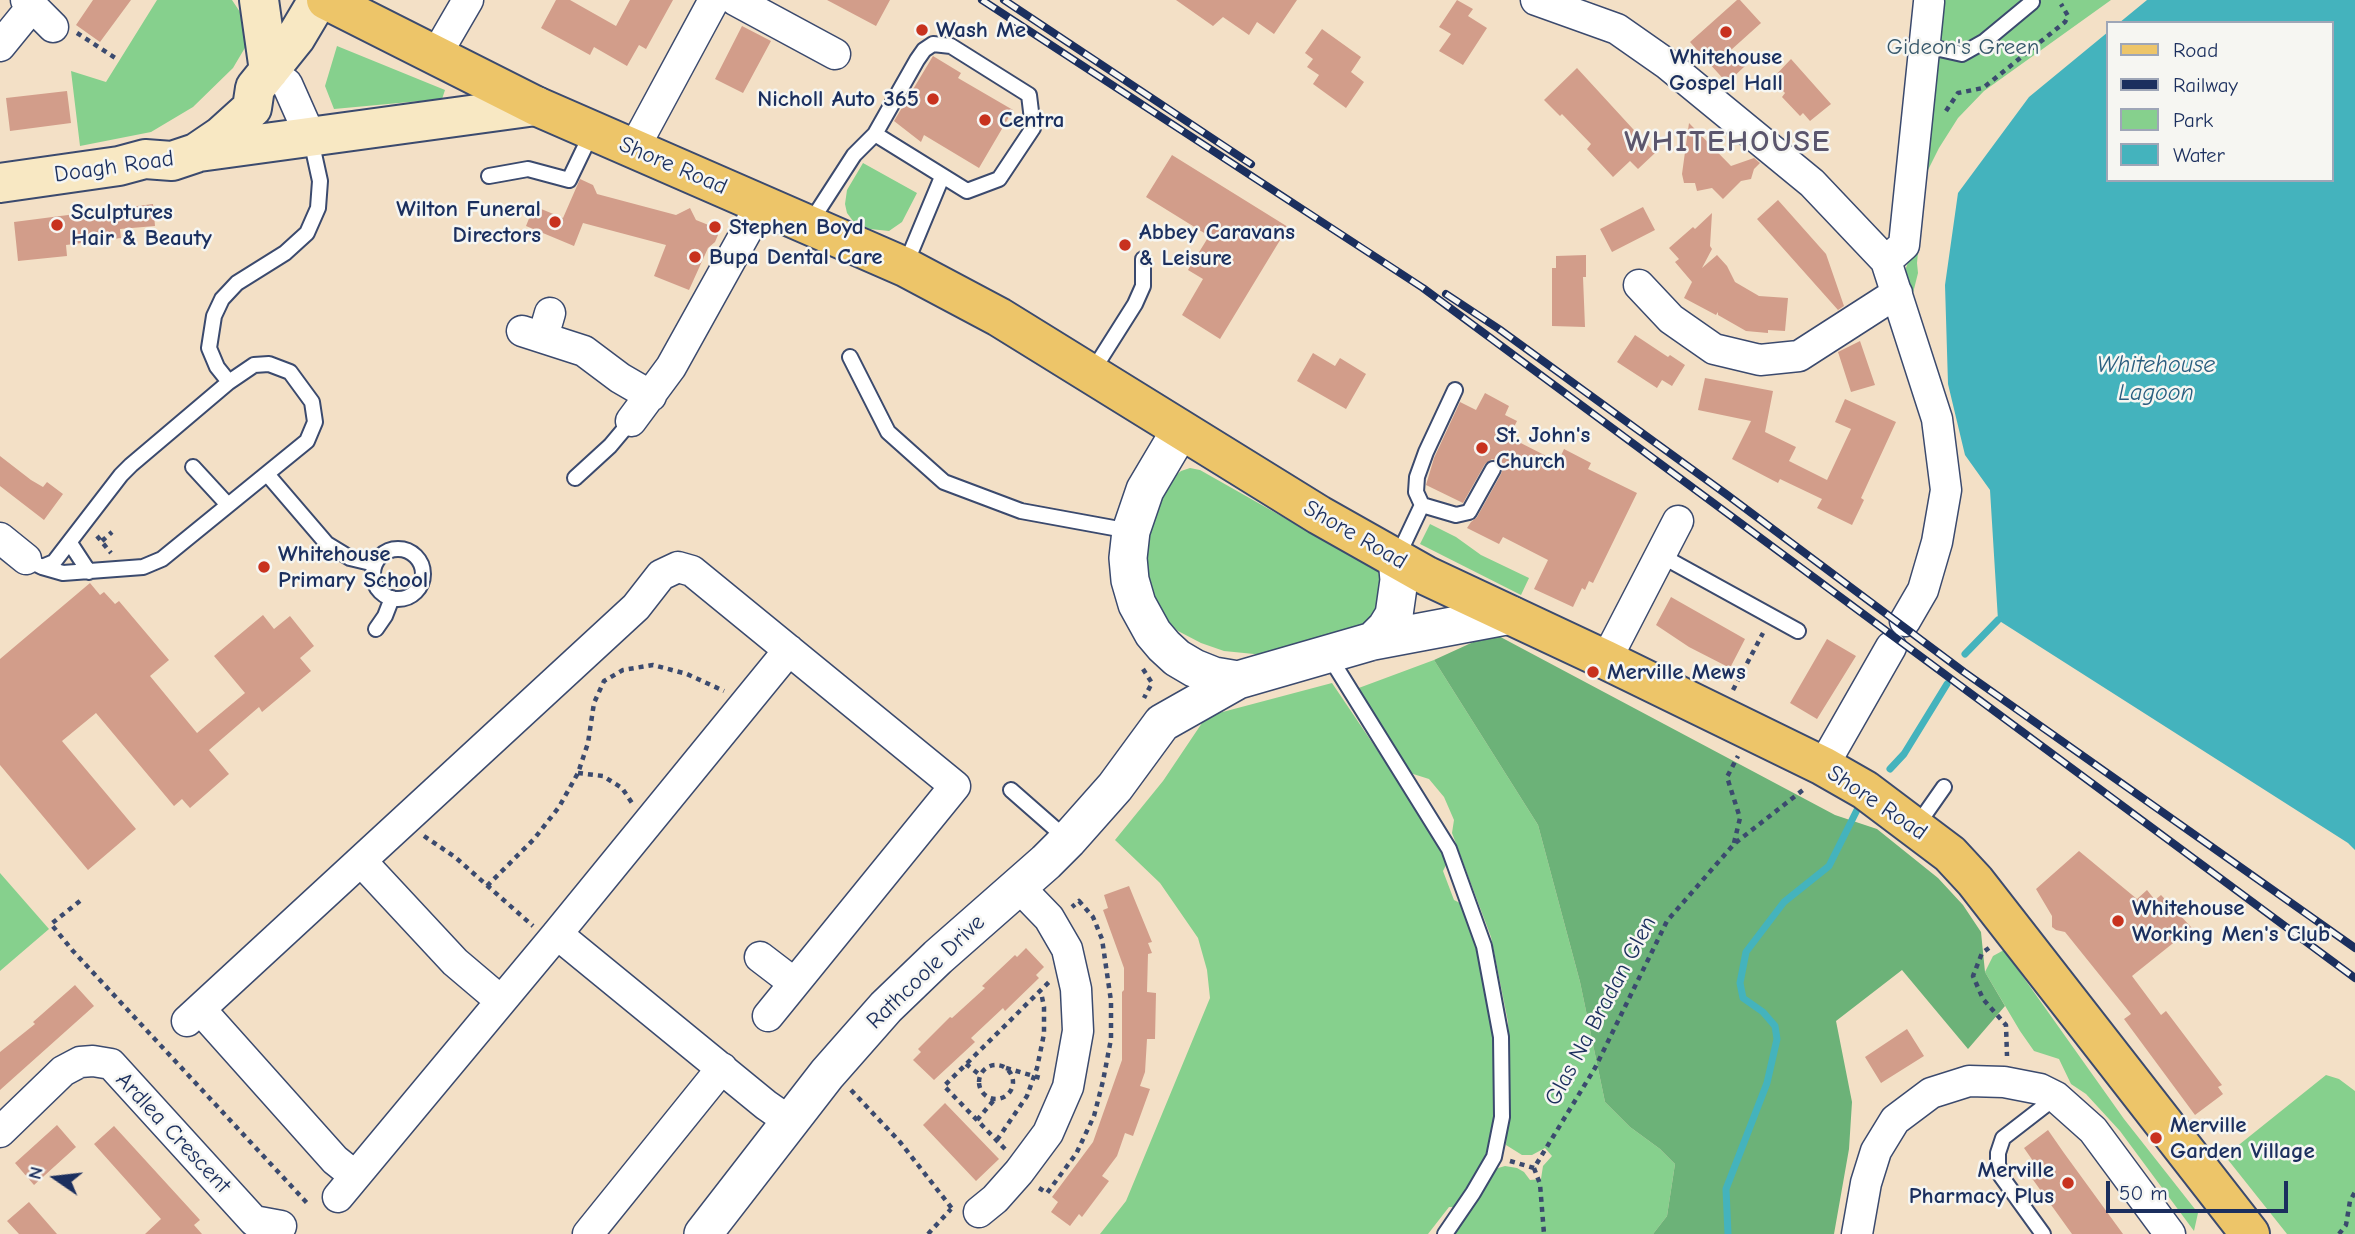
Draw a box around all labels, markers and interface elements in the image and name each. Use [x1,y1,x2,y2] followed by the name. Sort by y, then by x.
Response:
[936,16,1026,44] place label: Wash Me
[2106,21,2334,182] legend
[914,22,930,38] marker: Wash Me
[1718,24,1734,40] marker: Whitehouse Gospel Hall
[1887,33,2039,61] park label: Gideon's Green
[2173,38,2218,62] text: Road
[1669,43,1783,97] place label: Whitehouse Gospel Hall
[2173,73,2238,97] text: Railway
[757,85,919,113] place label: Nicholl Auto 365
[925,91,941,107] marker: Nicholl Auto 365
[999,106,1064,134] place label: Centra
[2173,108,2213,132] text: Park
[977,112,993,128] marker: Centra
[1626,125,1830,161] district label: WHITEHOUSE
[615,131,731,201] street label: Shore Road
[2173,143,2225,167] text: Water
[52,145,176,189] street label: Doagh Road
[396,195,541,249] place label: Wilton Funeral Directors
[71,198,212,252] place label: Sculptures Hair & Beauty
[729,213,864,241] place label: Stephen Boyd
[547,214,563,230] marker: Wilton Funeral Directors
[49,217,65,233] marker: Sculptures Hair & Beauty
[1139,218,1295,272] place label: Abbey Caravans & Leisure
[707,219,723,235] marker: Stephen Boyd
[1117,237,1133,253] marker: Abbey Caravans & Leisure
[709,243,883,271] place label: Bupa Dental Care
[687,249,703,265] marker: Bupa Dental Care
[2097,351,2215,407] water label: Whitehouse Lagoon
[1496,421,1590,475] place label: St. John's Church
[1474,440,1490,456] marker: St. John's Church
[1298,494,1412,576] street label: Shore Road
[278,540,428,594] place label: Whitehouse Primary School
[256,559,272,575] marker: Whitehouse Primary School
[1607,658,1746,686] place label: Merville Mews
[1585,664,1601,680] marker: Merville Mews
[1822,759,1932,847] street label: Shore Road
[2132,894,2330,948] place label: Whitehouse Working Men's Club
[861,909,991,1035] street label: Rathcoole Drive
[1539,912,1663,1110] street label: Glas Na Bradan Glen
[2110,913,2126,929] marker: Whitehouse Working Men's Club
[110,1067,236,1199] street label: Ardlea Crescent
[2170,1111,2315,1165] place label: Merville Garden Village
[2148,1130,2164,1146] marker: Merville Garden Village
[21,1143,91,1213] north arrow
[1909,1156,2054,1210] place label: Merville Pharmacy Plus
[23,1164,48,1182] text: N
[2110,1168,2292,1212] scale bar
[2060,1175,2076,1191] marker: Merville Pharmacy Plus
[2119,1181,2168,1205] text: 50 m

